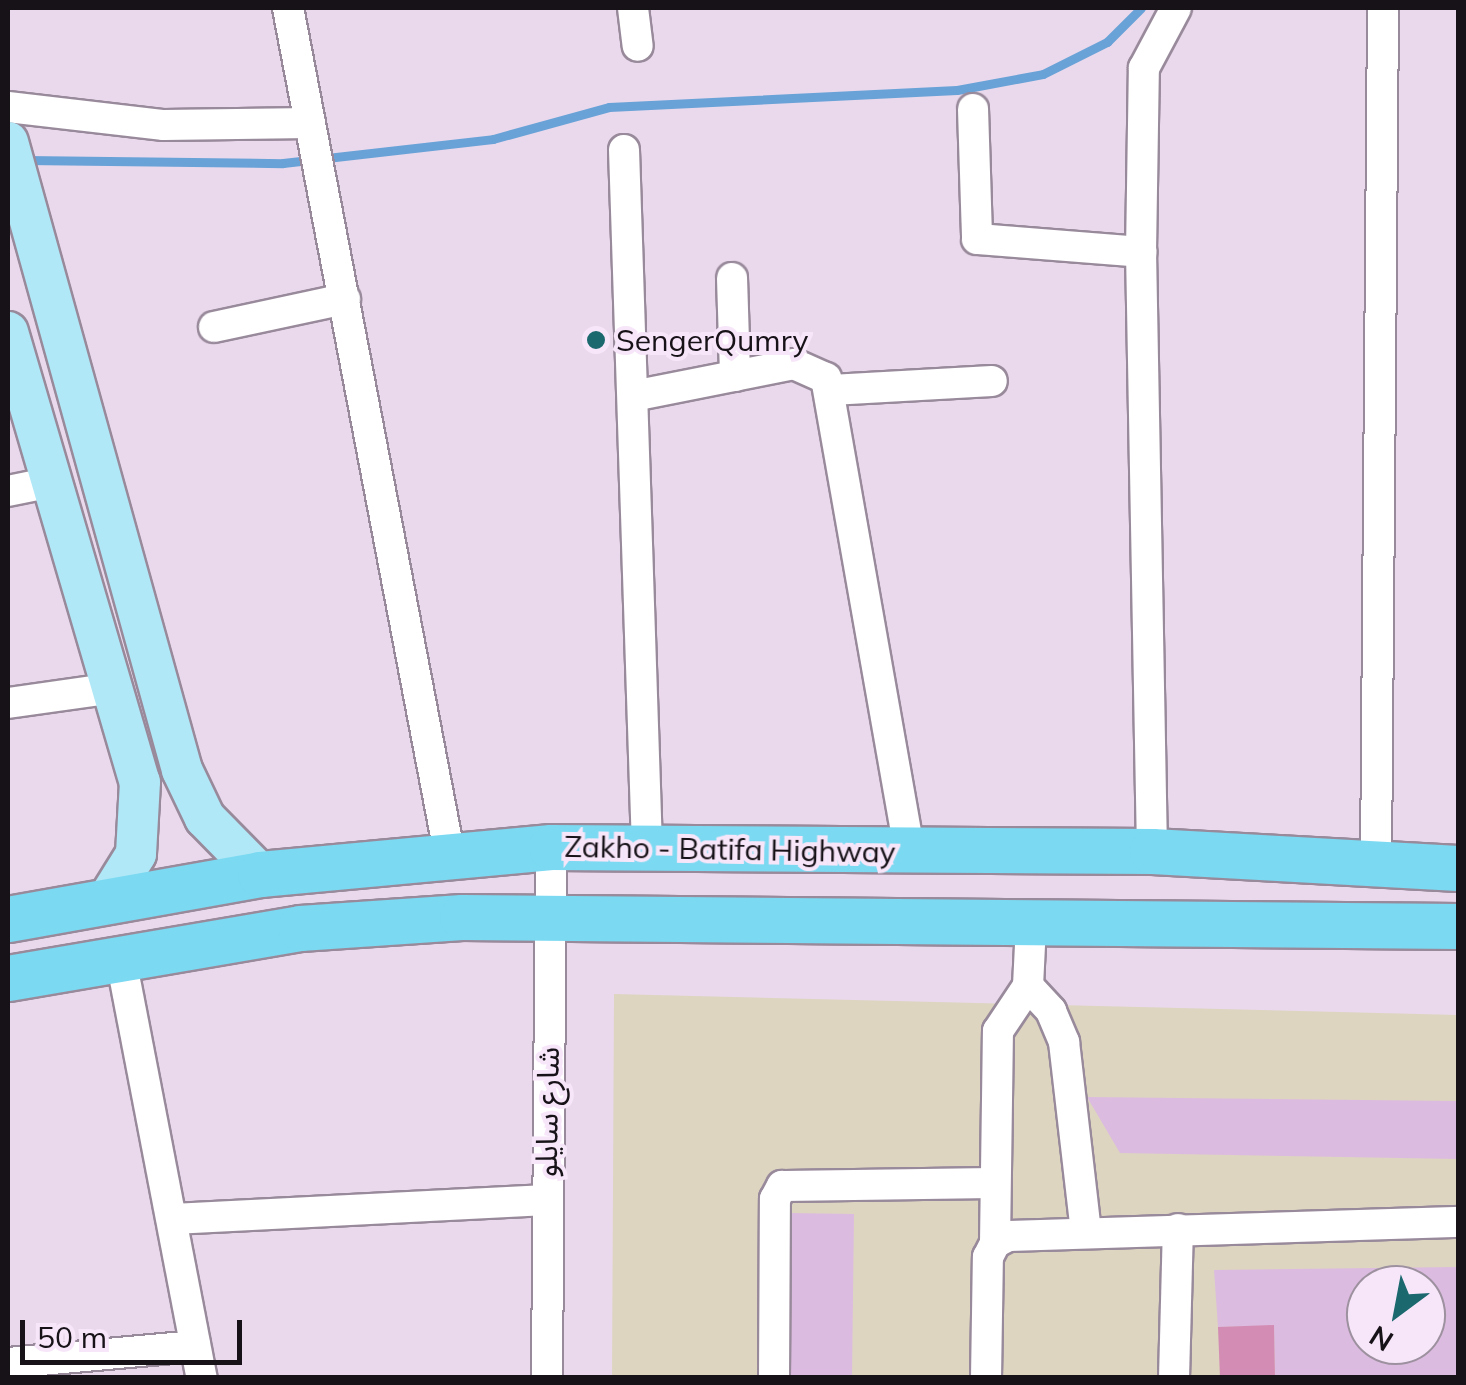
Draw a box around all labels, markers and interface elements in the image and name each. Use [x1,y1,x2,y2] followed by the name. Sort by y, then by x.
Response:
[616,322,808,358] place label: SengerQumry
[585,329,607,351] marker: SengerQumry
[564,828,896,870] street label: Zakho - Batifa Highway
[528,1046,566,1178] street label: شارع سايلو
[1346,1265,1446,1365] north arrow
[25,1300,248,1362] scale bar
[37,1318,107,1356] text: 50 m
[1363,1319,1399,1360] text: N

